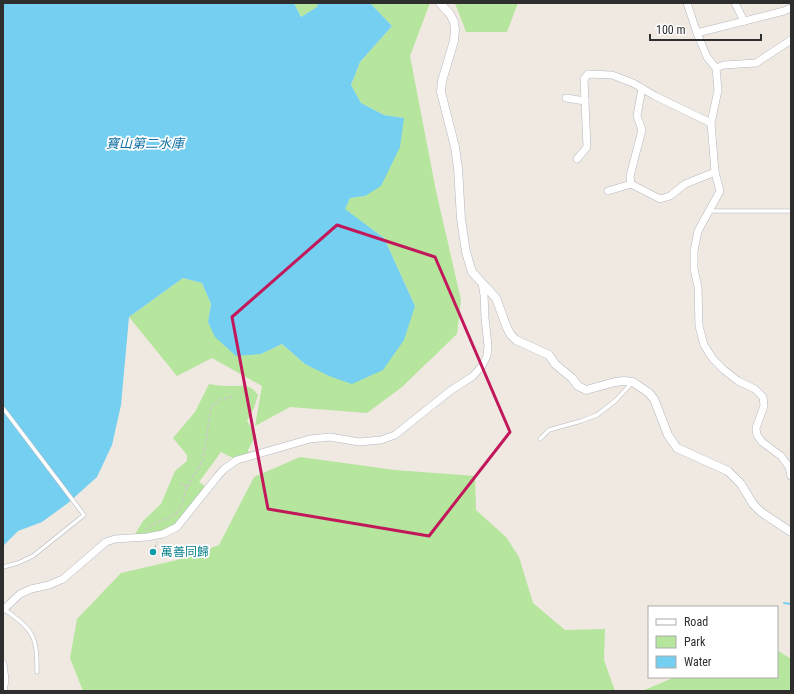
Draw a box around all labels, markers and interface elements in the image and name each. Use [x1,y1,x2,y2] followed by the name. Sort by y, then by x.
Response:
[650,16,761,42] scale bar
[656,23,686,37] text: 100 m
[106,136,186,151] water label: 寶山第二水庫
[161,545,209,559] place label: 萬善同歸
[148,547,158,557] marker: 萬善同歸
[648,606,778,678] legend
[684,615,708,629] text: Road
[684,635,706,649] text: Park
[684,655,712,669] text: Water

